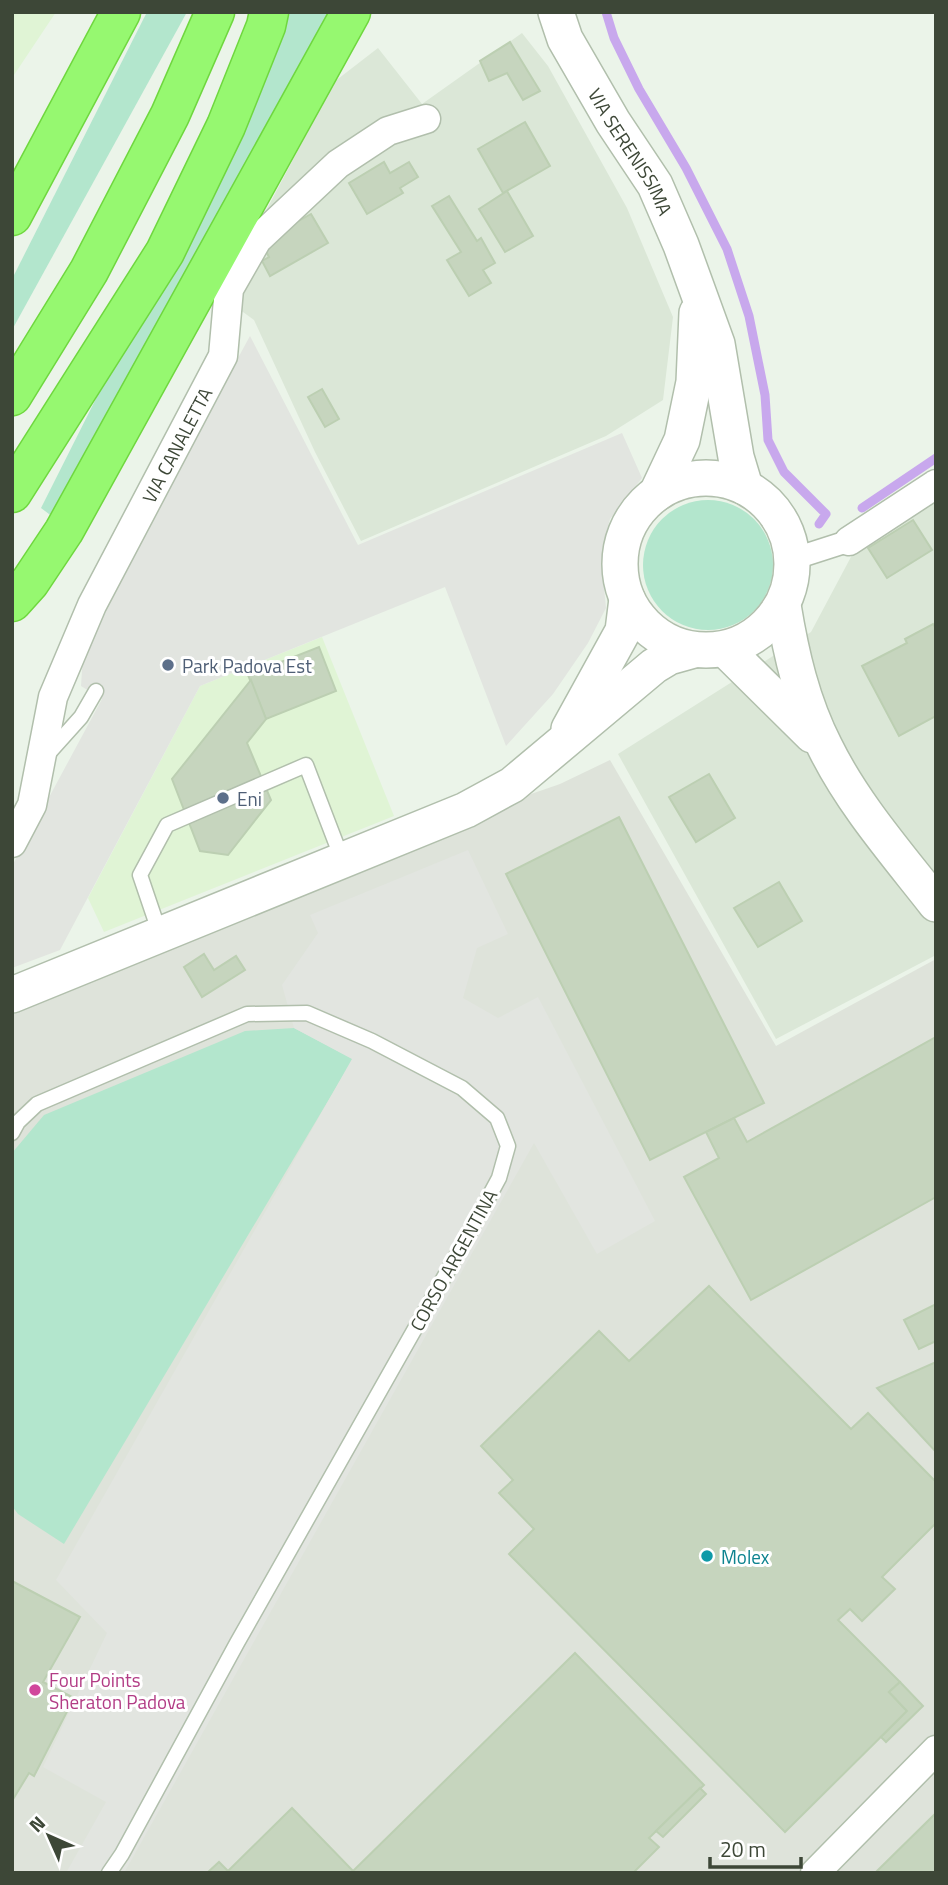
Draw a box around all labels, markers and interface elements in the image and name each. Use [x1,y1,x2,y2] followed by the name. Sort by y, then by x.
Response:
[582,82,681,219] street label: VIA SERENISSIMA
[134,382,219,508] street label: VIA CANALETTA
[182,651,312,680] place label: Park Padova Est
[160,657,176,673] marker: Park Padova Est
[237,784,262,813] place label: Eni
[215,790,231,806] marker: Eni
[402,1184,504,1336] street label: CORSO ARGENTINA
[721,1542,770,1571] place label: Molex
[699,1548,715,1564] marker: Molex
[49,1665,186,1716] place label: Four Points Sheraton Padova
[27,1682,43,1698] marker: Four Points Sheraton Padova
[14,1801,84,1871] north arrow
[22,1809,52,1839] text: N
[710,1826,801,1870] scale bar
[720,1833,766,1865] text: 20 m

